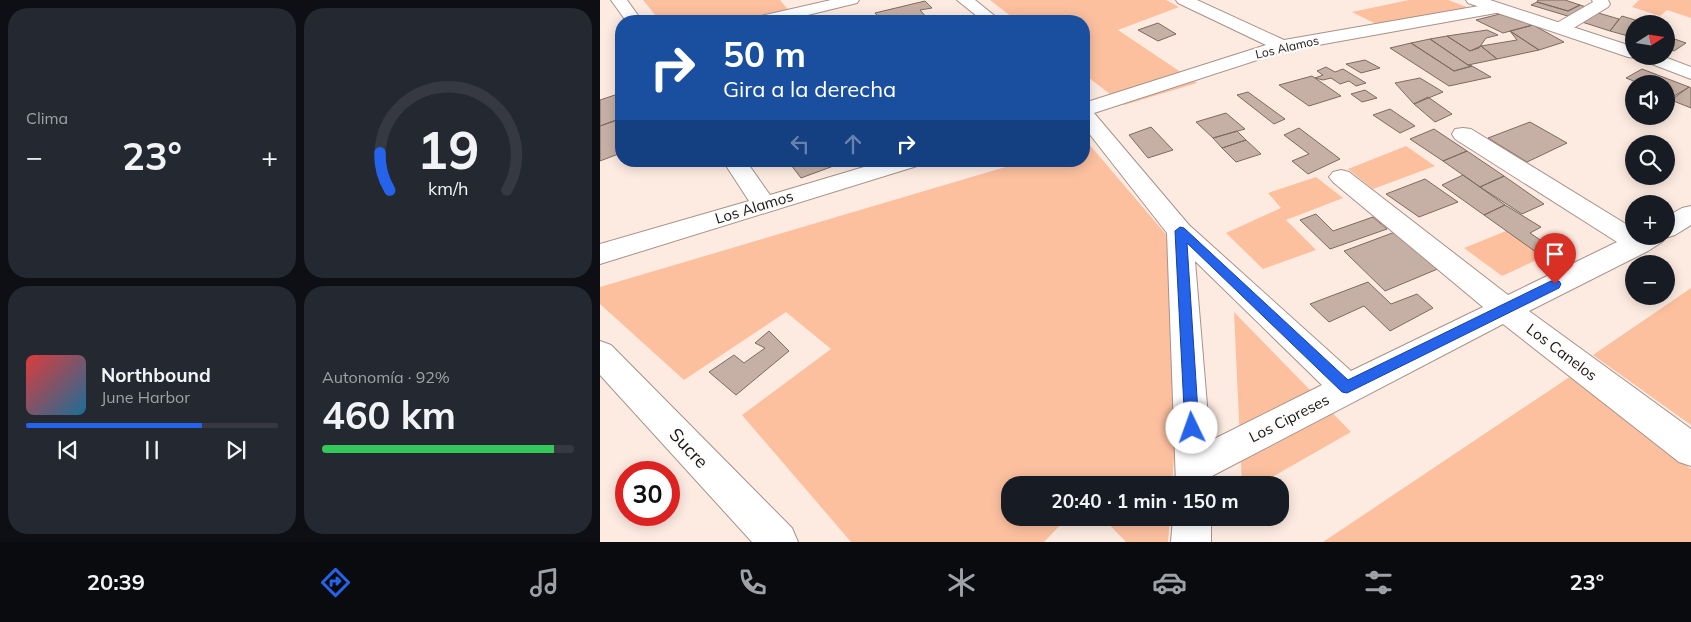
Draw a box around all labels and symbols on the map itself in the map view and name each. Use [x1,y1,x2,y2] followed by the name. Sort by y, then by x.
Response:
[1625,15,1675,65] north arrow
[1254,32,1320,62] street label: Los Alamos
[713,186,795,228] street label: Los Alamos
[1534,233,1576,284] pin
[1523,319,1601,385] street label: Los Canelos
[1246,390,1332,446] street label: Los Cipreses
[1165,401,1217,453] position arrow
[665,423,713,473] street label: Sucre
[615,461,680,526] speed limit sign: 30

